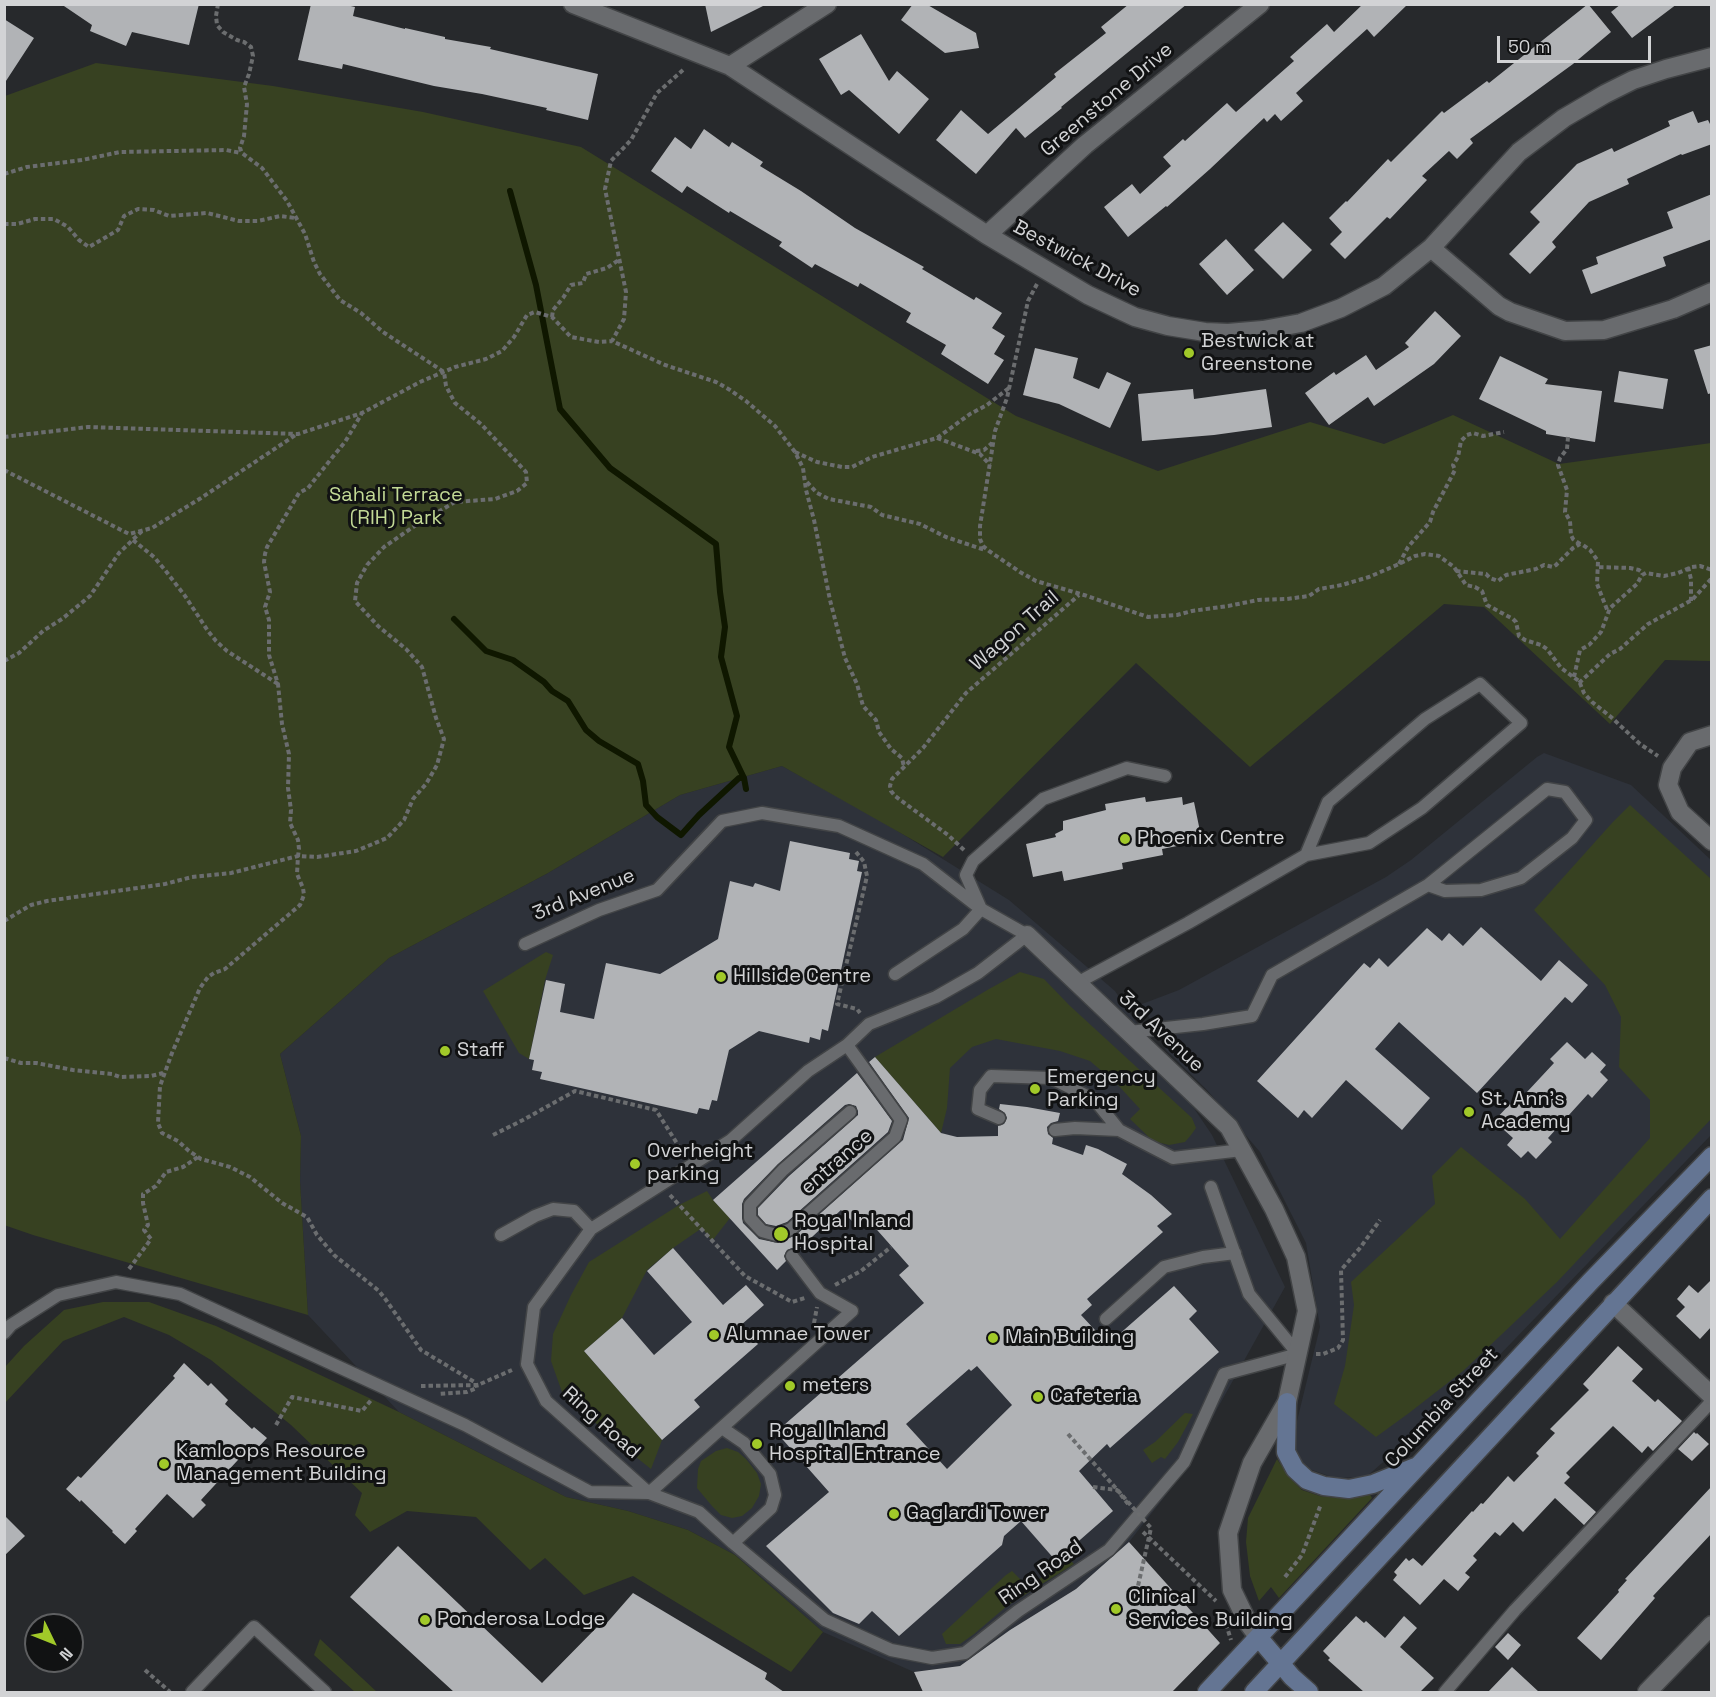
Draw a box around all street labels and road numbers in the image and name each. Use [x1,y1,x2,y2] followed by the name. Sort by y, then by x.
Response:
[1036,38,1178,162] street label: Greenstone Drive
[1009,215,1145,303] street label: Bestwick Drive
[966,586,1064,676] street label: Wagon Trail
[529,864,639,926] street label: 3rd Avenue
[1113,986,1209,1078] street label: 3rd Avenue
[796,1124,878,1200] street label: entrance
[1380,1343,1504,1473] street label: Columbia Street
[557,1382,645,1464] street label: Ring Road
[994,1535,1088,1611] street label: Ring Road

